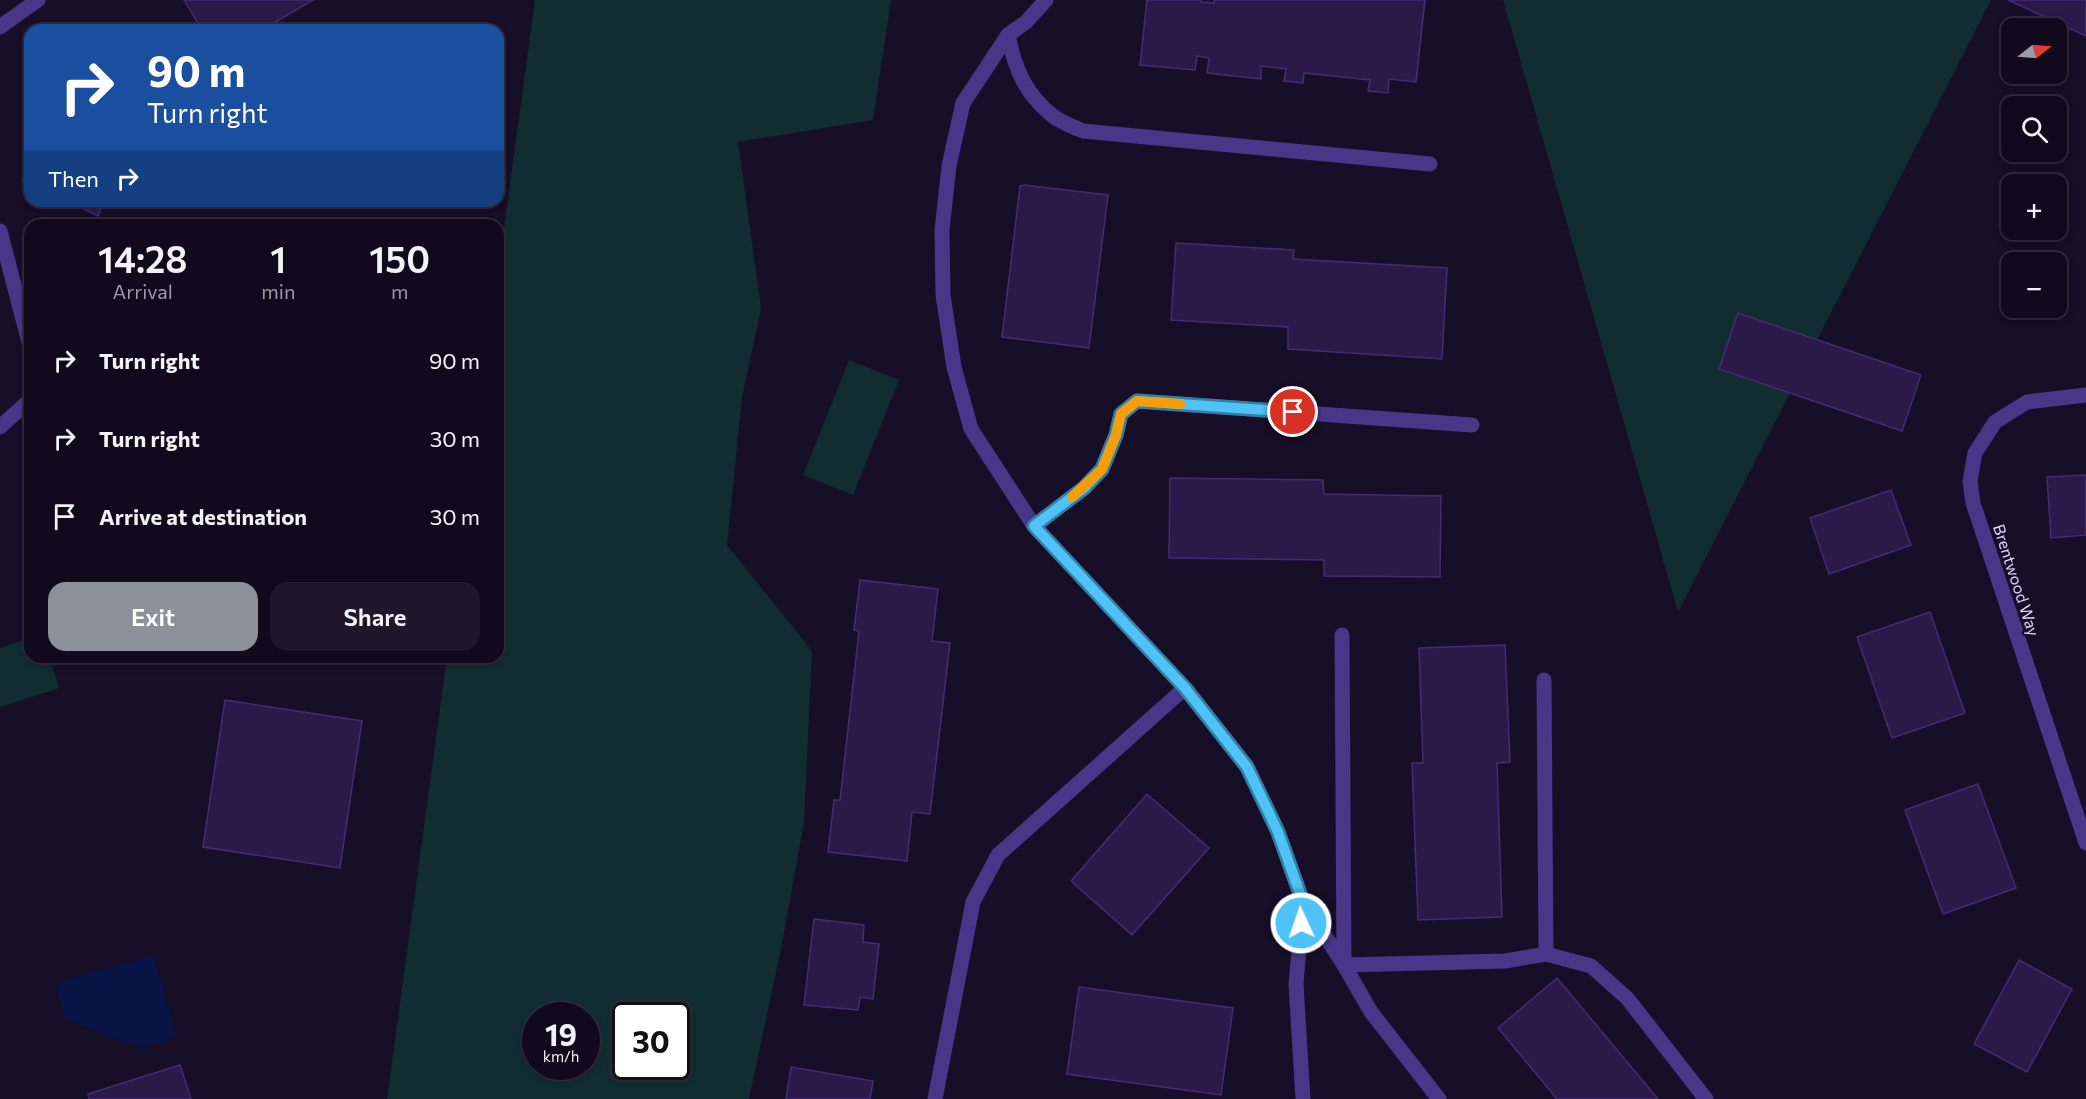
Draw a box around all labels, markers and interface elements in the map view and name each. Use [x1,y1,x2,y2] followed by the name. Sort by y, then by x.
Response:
[2001,18,2067,84] north arrow
[2001,18,2067,318] map controls
[147,44,246,96] text: 90 m
[48,48,126,126] icon: right
[147,96,267,129] text: Turn right
[2001,96,2067,162] button: search
[111,162,144,195] icon: right
[48,165,99,192] text: Then
[2001,174,2067,240] button: +
[98,236,187,280] text: 14:28
[270,236,286,280] text: 1
[369,236,430,280] text: 150
[2001,252,2067,318] button: −
[112,279,173,303] text: Arrival
[261,279,295,303] text: min
[391,279,408,303] text: m
[48,344,81,377] icon: right
[99,347,200,374] text: Turn right
[429,347,480,374] text: 90 m
[1267,386,1318,437] pin
[1276,395,1309,428] icon: arrive
[48,422,81,455] icon: right
[99,425,200,452] text: Turn right
[430,425,480,452] text: 30 m
[48,500,81,533] icon: arrive
[99,503,307,530] text: Arrive at destination
[430,503,480,530] text: 30 m
[1990,522,2044,638] street label: Brentwood Way
[48,582,258,651] button: Exit
[270,582,480,651] button: Share
[1269,891,1333,955] position arrow
[612,1002,690,1080] speed limit sign: 30
[545,1015,577,1052] text: 19
[543,1047,579,1065] text: km/h

